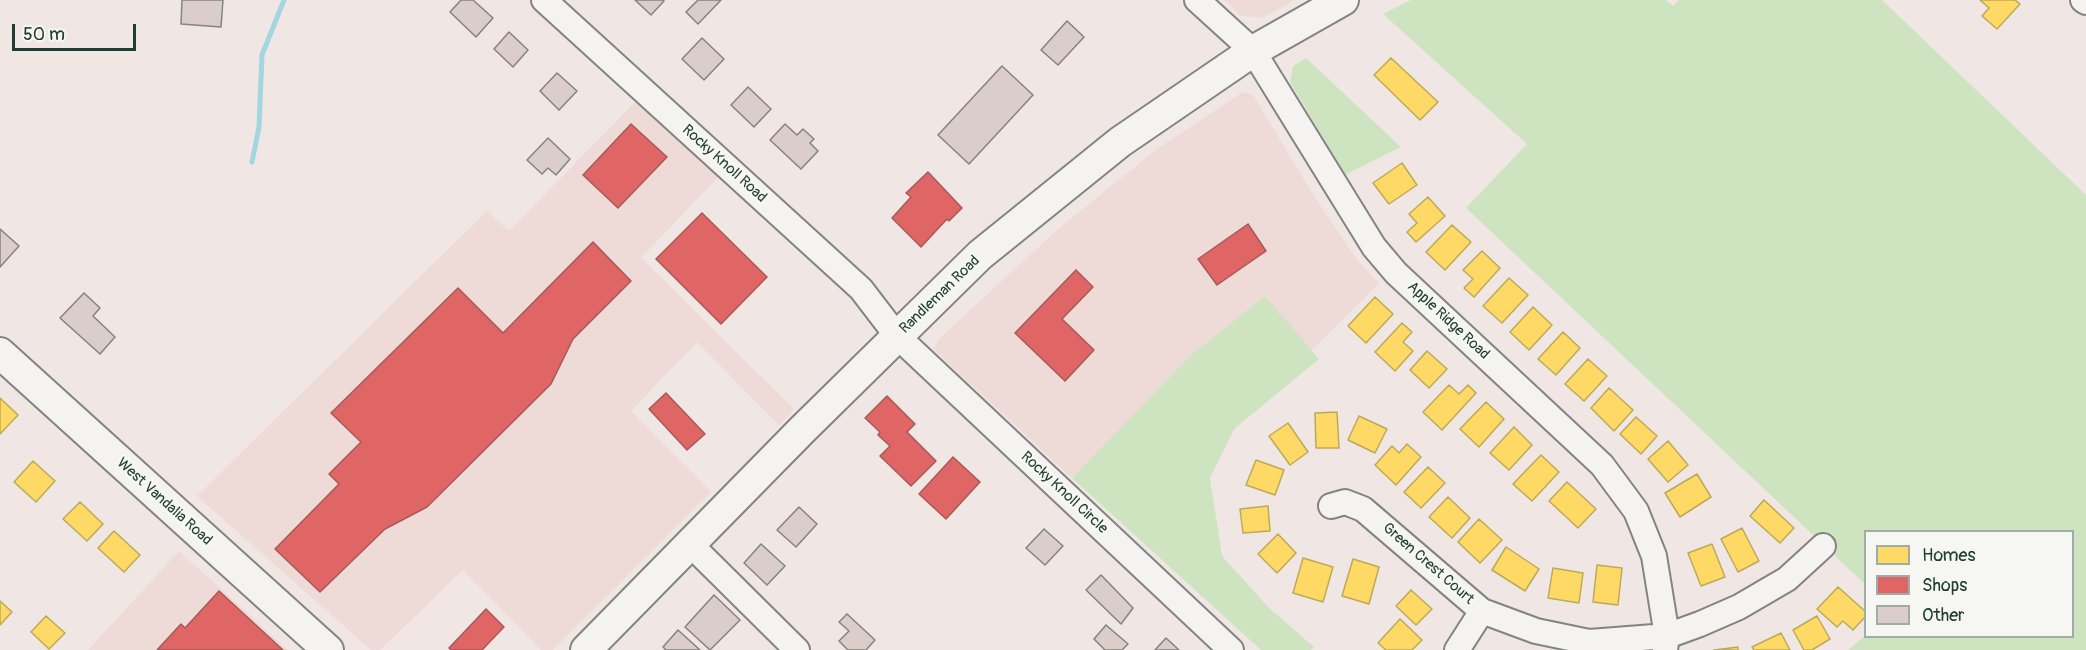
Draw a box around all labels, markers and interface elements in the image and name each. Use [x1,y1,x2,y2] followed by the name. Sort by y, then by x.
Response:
[15,12,140,50] scale bar
[23,23,65,46] text: 50 m
[678,121,770,207] street label: Rocky Knoll Road
[896,252,984,338] street label: Randleman Road
[1403,278,1493,364] street label: Apple Ridge Road
[1017,448,1111,538] street label: Rocky Knoll Circle
[113,454,215,550] street label: West Vandalia Road
[1379,519,1477,609] street label: Green Crest Court
[1864,530,2074,638] legend
[1922,544,1975,567] text: Homes
[1922,574,1967,597] text: Shops
[1922,604,1964,627] text: Other

